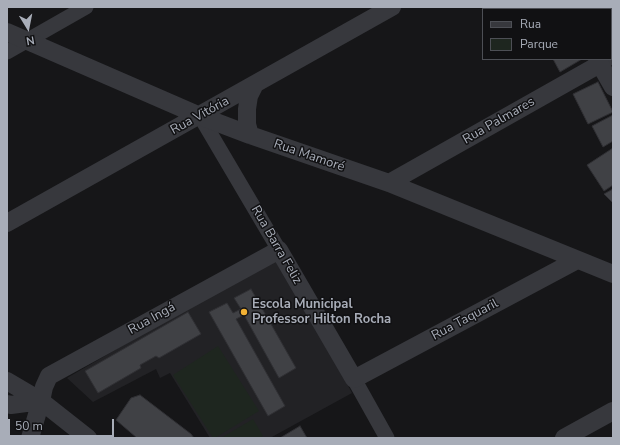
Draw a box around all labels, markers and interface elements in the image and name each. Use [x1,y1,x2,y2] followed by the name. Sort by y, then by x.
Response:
[8,8,48,48] north arrow
[482,8,612,60] legend
[520,16,541,32] text: Rua
[25,32,36,48] text: N
[520,36,558,52] text: Parque
[168,94,232,138] street label: Rua Vitória
[460,94,538,148] street label: Rua Palmares
[271,137,347,175] street label: Rua Mamoré
[247,203,305,287] street label: Rua Barra Feliz
[429,296,501,344] street label: Rua Taquaril
[252,297,391,328] place label: Escola Municipal Professor Hilton Rocha
[126,300,178,338] street label: Rua Ingá
[239,307,249,317] marker: Escola Municipal Professor Hilton Rocha
[10,411,116,437] scale bar
[15,418,43,434] text: 50 m

